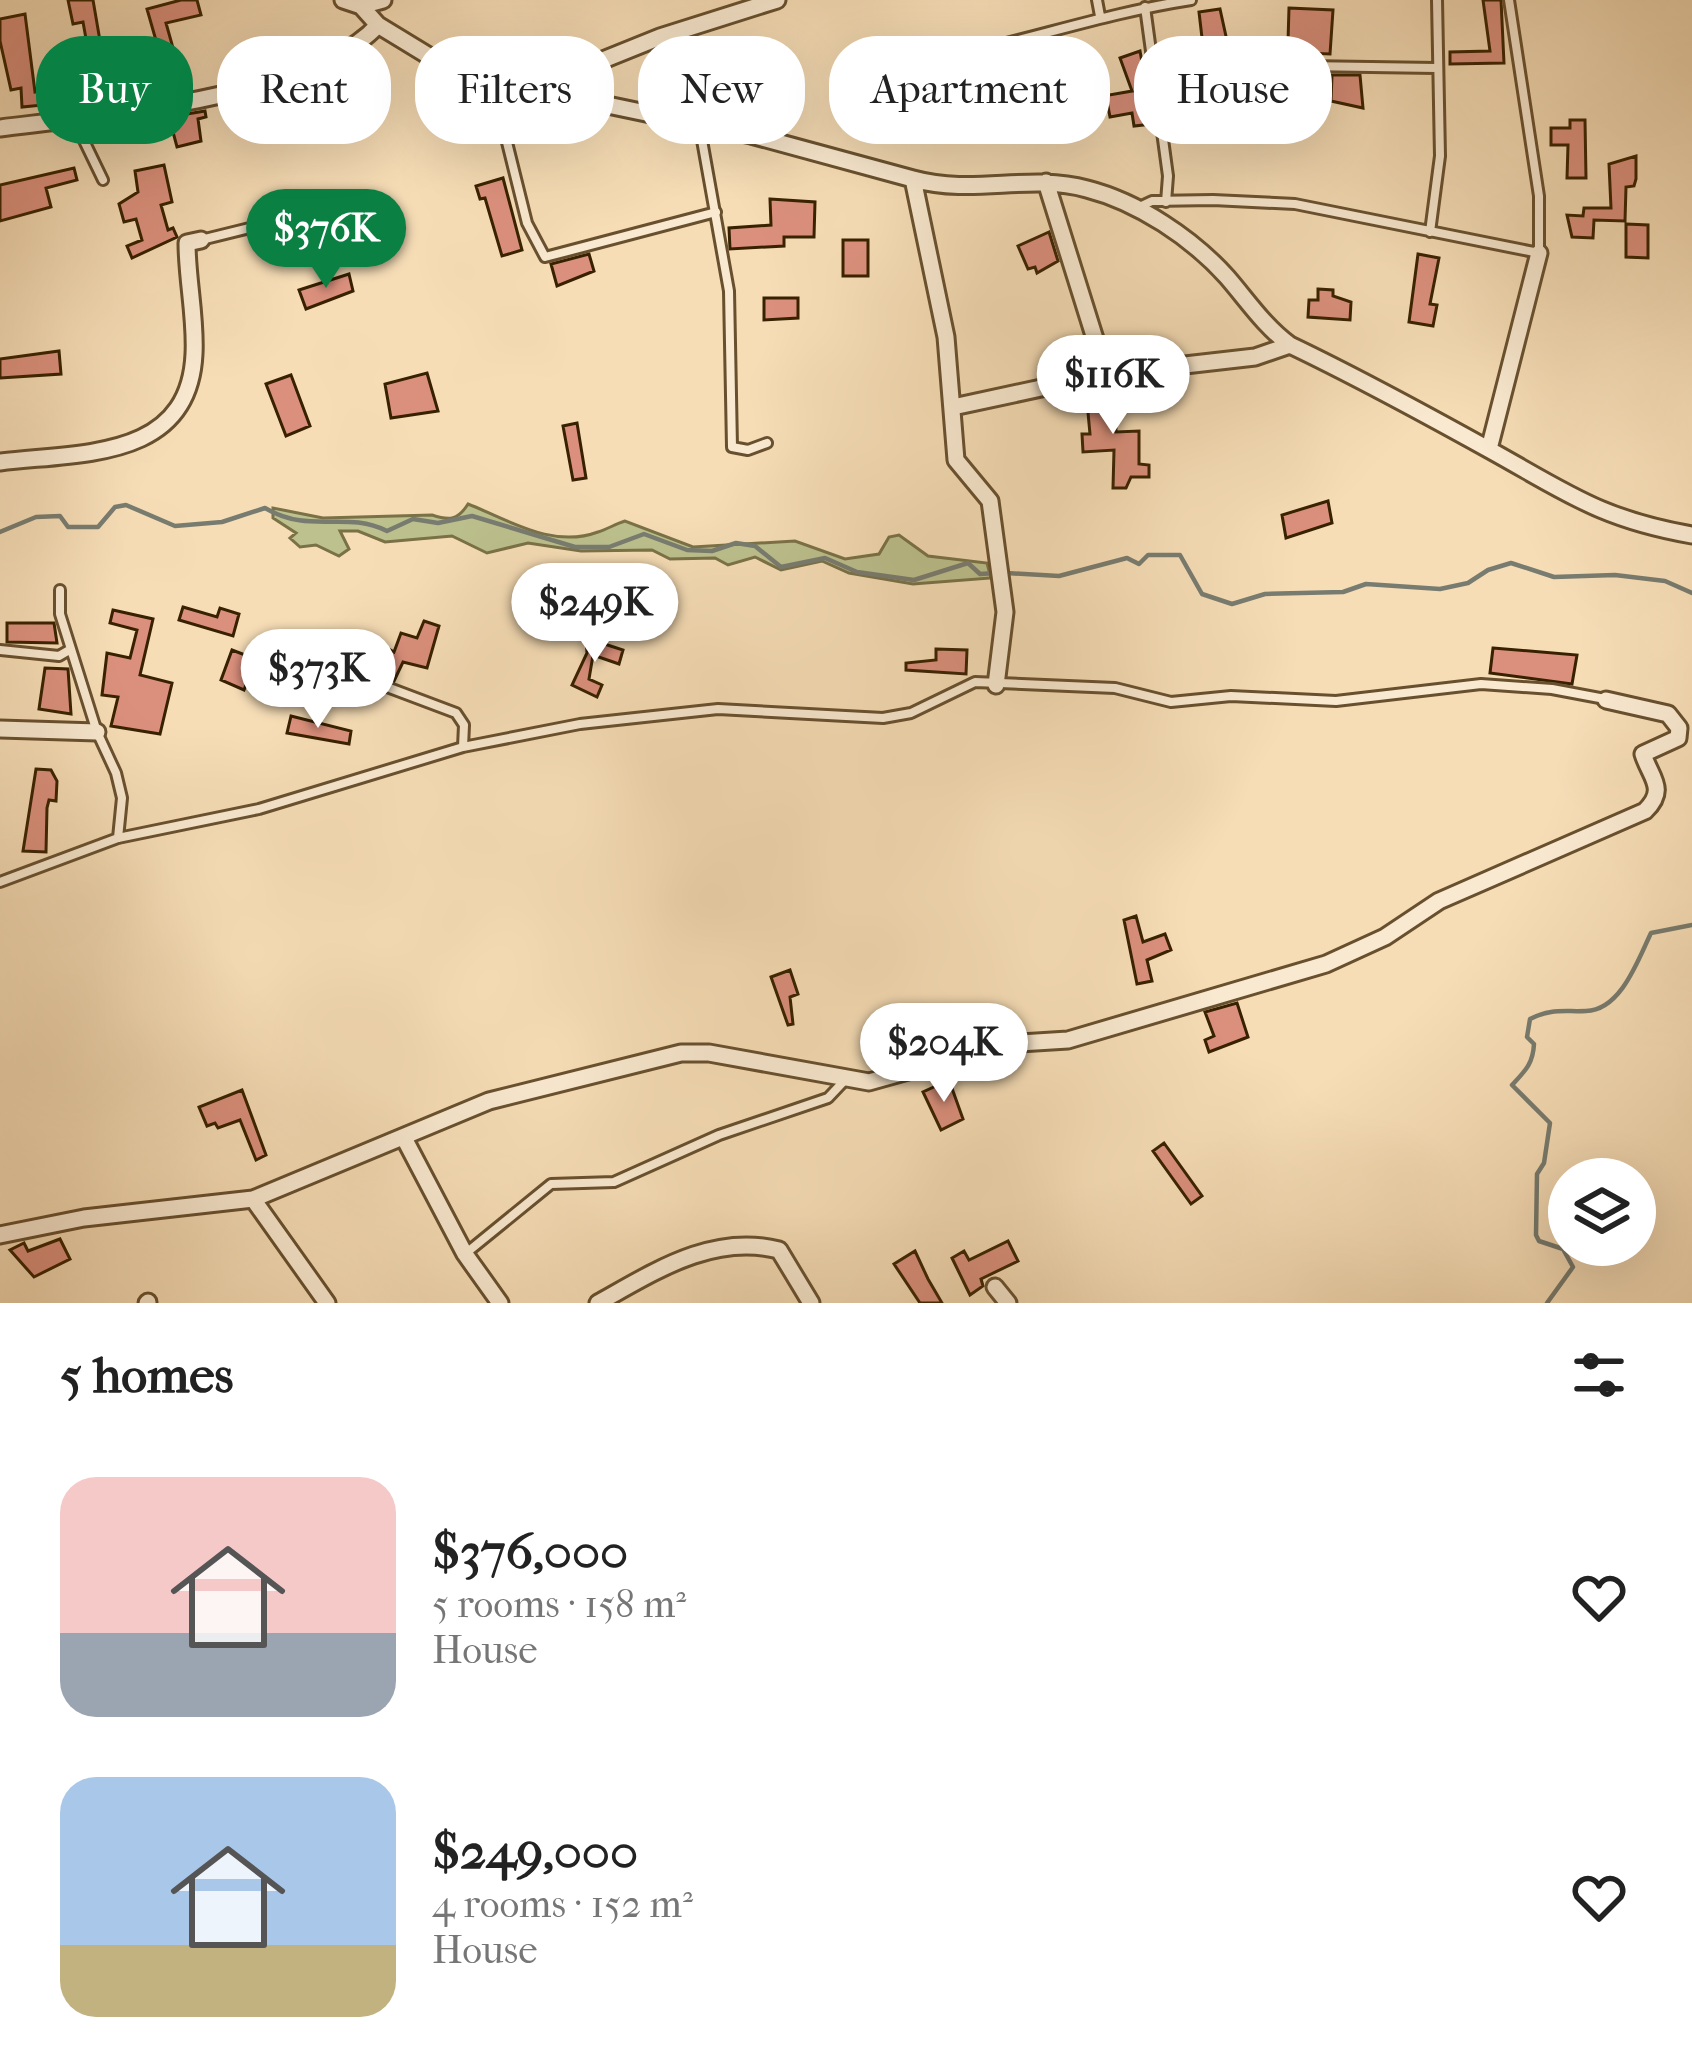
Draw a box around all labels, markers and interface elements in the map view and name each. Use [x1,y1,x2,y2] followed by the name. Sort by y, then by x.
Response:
[36,36,193,144] chip: Buy
[217,36,391,144] chip: Rent
[415,36,614,144] chip: Filters
[638,36,805,144] chip: New
[829,36,1110,144] chip: Apartment
[1134,36,1332,144] chip: House
[242,189,410,291] pin: $376K
[273,205,379,251] text: $376K
[1029,335,1197,437] pin: $116K
[1064,351,1162,397] text: $116K
[511,563,679,665] pin: $249K
[538,579,652,625] text: $249K
[234,629,402,731] pin: $373K
[268,645,368,691] text: $373K
[860,1003,1028,1105] pin: $204K
[887,1019,1001,1065] text: $204K
[1548,1158,1656,1266] map controls
[1548,1158,1656,1266] button: layers
[1566,1342,1632,1408] icon: filters
[60,1345,233,1405] text: 5 homes
[432,1521,628,1581] text: $376,000
[156,1525,300,1669] icon: home
[1566,1564,1632,1630] icon: heart
[432,1581,686,1627] text: 5 rooms · 158 m²
[432,1627,538,1673] text: House
[432,1821,638,1881] text: $249,000
[156,1825,300,1969] icon: home
[1566,1864,1632,1930] icon: heart
[432,1881,693,1927] text: 4 rooms · 152 m²
[432,1927,538,1973] text: House

